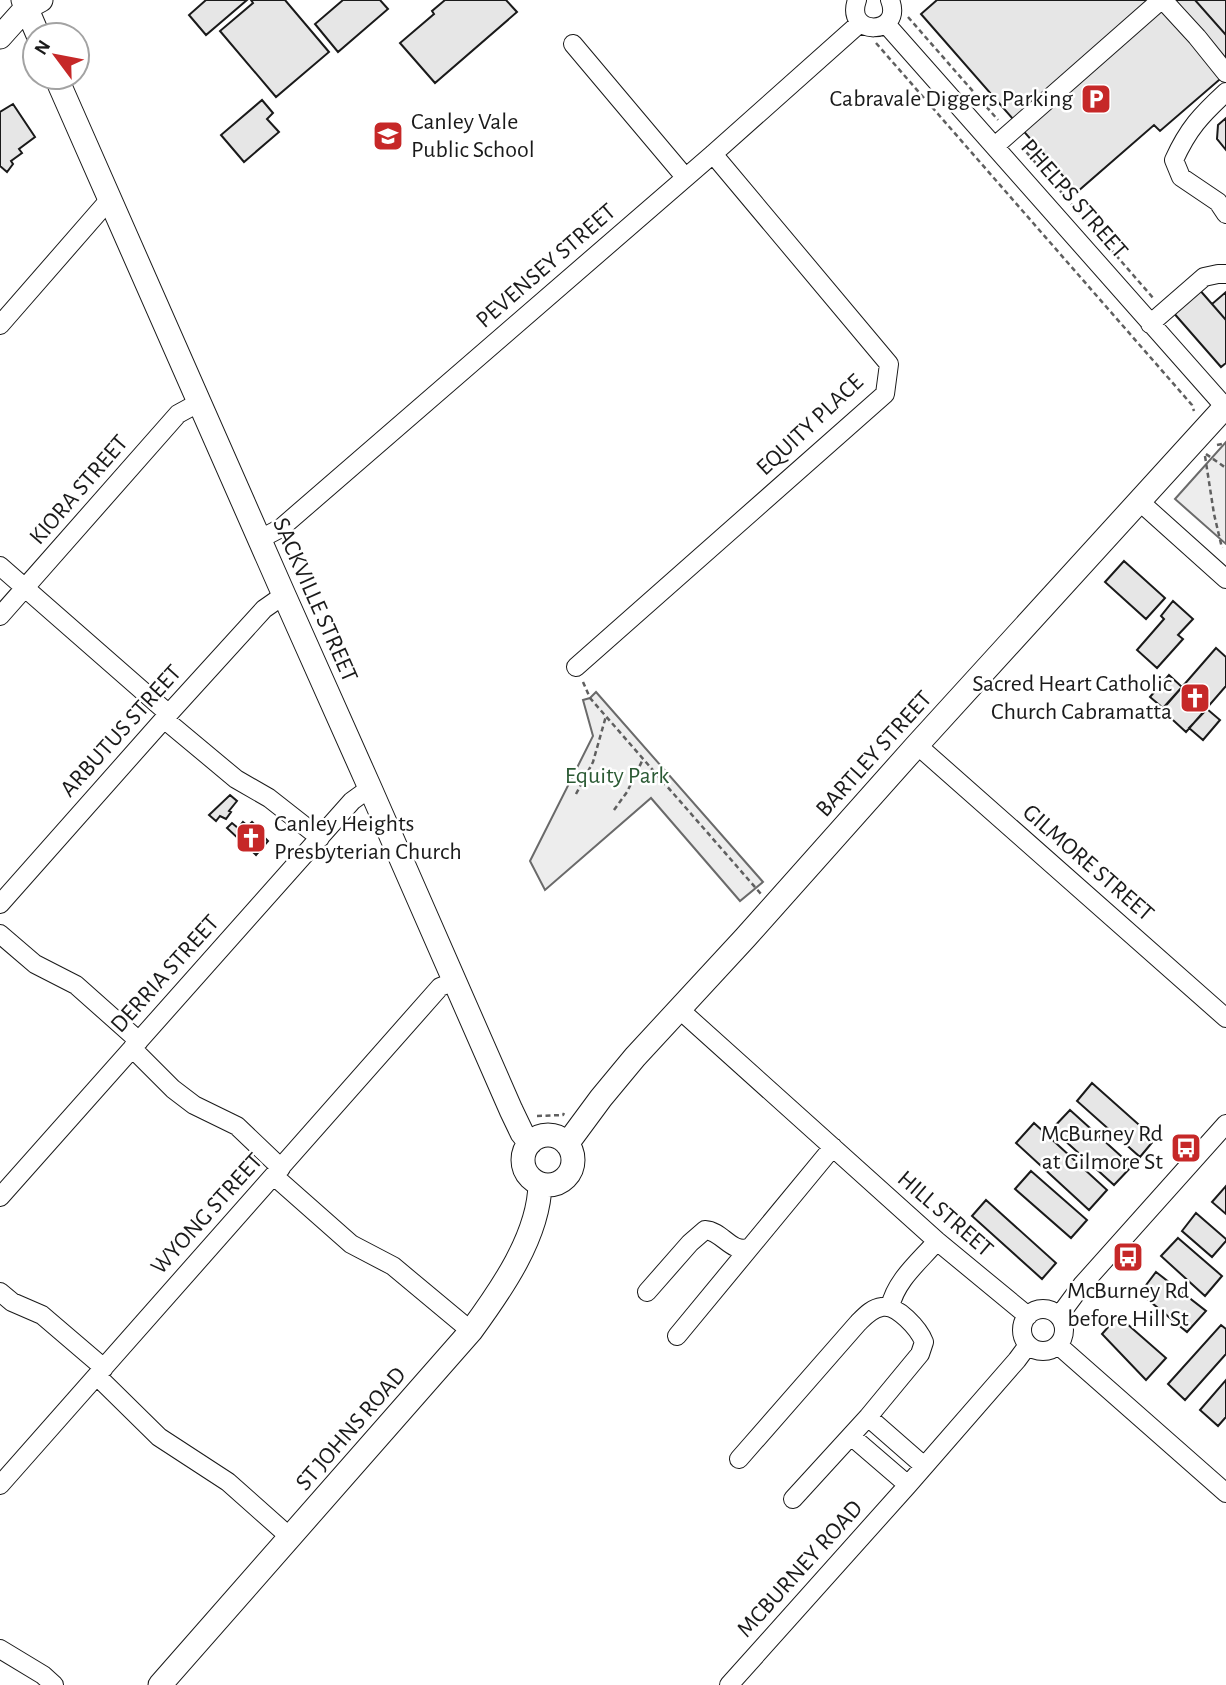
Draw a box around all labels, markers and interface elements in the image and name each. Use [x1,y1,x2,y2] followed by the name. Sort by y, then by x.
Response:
[21,21,91,91] north arrow
[31,37,54,58] text: N
[1079,82,1113,116] parking icon: Cabravale Diggers Parking
[830,87,1073,111] place label: Cabravale Diggers Parking
[411,110,535,162] place label: Canley Vale Public School
[371,119,405,153] school or university icon: Canley Vale Public School
[1016,135,1132,263] street label: PHELPS STREET
[472,199,620,333] street label: PEVENSEY STREET
[752,370,868,480] street label: EQUITY PLACE
[25,430,133,549] street label: KIORA STREET
[268,514,362,686] street label: SACKVILLE STREET
[56,660,186,801] street label: ARBUTUS STREET
[972,672,1172,724] place label: Sacred Heart Catholic Church Cabramatta
[1178,681,1212,715] church icon: Sacred Heart Catholic Church Cabramatta
[812,686,937,822] street label: BARTLEY STREET
[565,764,669,788] park label: Equity Park
[1018,800,1158,926] street label: GILMORE STREET
[274,812,462,864] place label: Canley Heights Presbyterian Church
[234,821,268,855] church icon: Canley Heights Presbyterian Church
[106,910,224,1037] street label: DERRIA STREET
[1041,1122,1163,1174] place label: McBurney Rd at Gilmore St
[1169,1131,1203,1165] bus stop icon: McBurney Rd at Gilmore St
[147,1149,268,1279] street label: WYONG STREET
[893,1166,997,1262] street label: HILL STREET
[1111,1240,1145,1274] bus stop icon: McBurney Rd before Hill St
[1067,1279,1189,1331] place label: McBurney Rd before Hill St
[291,1363,411,1495] street label: ST JOHNS ROAD
[733,1496,867,1642] street label: MCBURNEY ROAD

